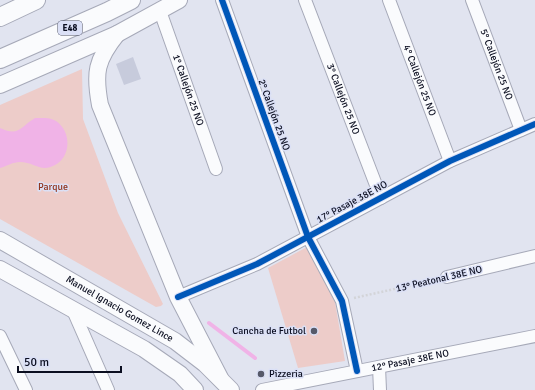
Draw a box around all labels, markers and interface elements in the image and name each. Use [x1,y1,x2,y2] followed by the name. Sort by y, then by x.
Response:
[58,21,82,35] road number: E48
[477,27,515,102] street label: 5° Callejón 25 NO
[401,43,439,118] street label: 4° Callejón 25 NO
[170,53,206,128] street label: 1° Callejón 25 NO
[324,62,362,137] street label: 3° Callejón 25 NO
[256,78,293,153] street label: 2° Callejón 25 NO
[314,178,390,226] street label: 17° Pasaje 38E NO
[38,181,68,193] park label: Parque
[395,263,484,295] street label: 13° Peatonal 38E NO
[64,273,175,345] street label: Manuel Ignacio Gomez Lince
[232,325,306,337] place label: Cancha de Futbol
[309,326,319,336] marker: Cancha de Futbol
[370,347,450,374] street label: 12° Pasaje 38E NO
[18,348,121,374] scale bar
[24,355,49,370] text: 50 m
[269,368,303,380] place label: Pizzeria
[256,369,266,379] marker: Pizzeria

